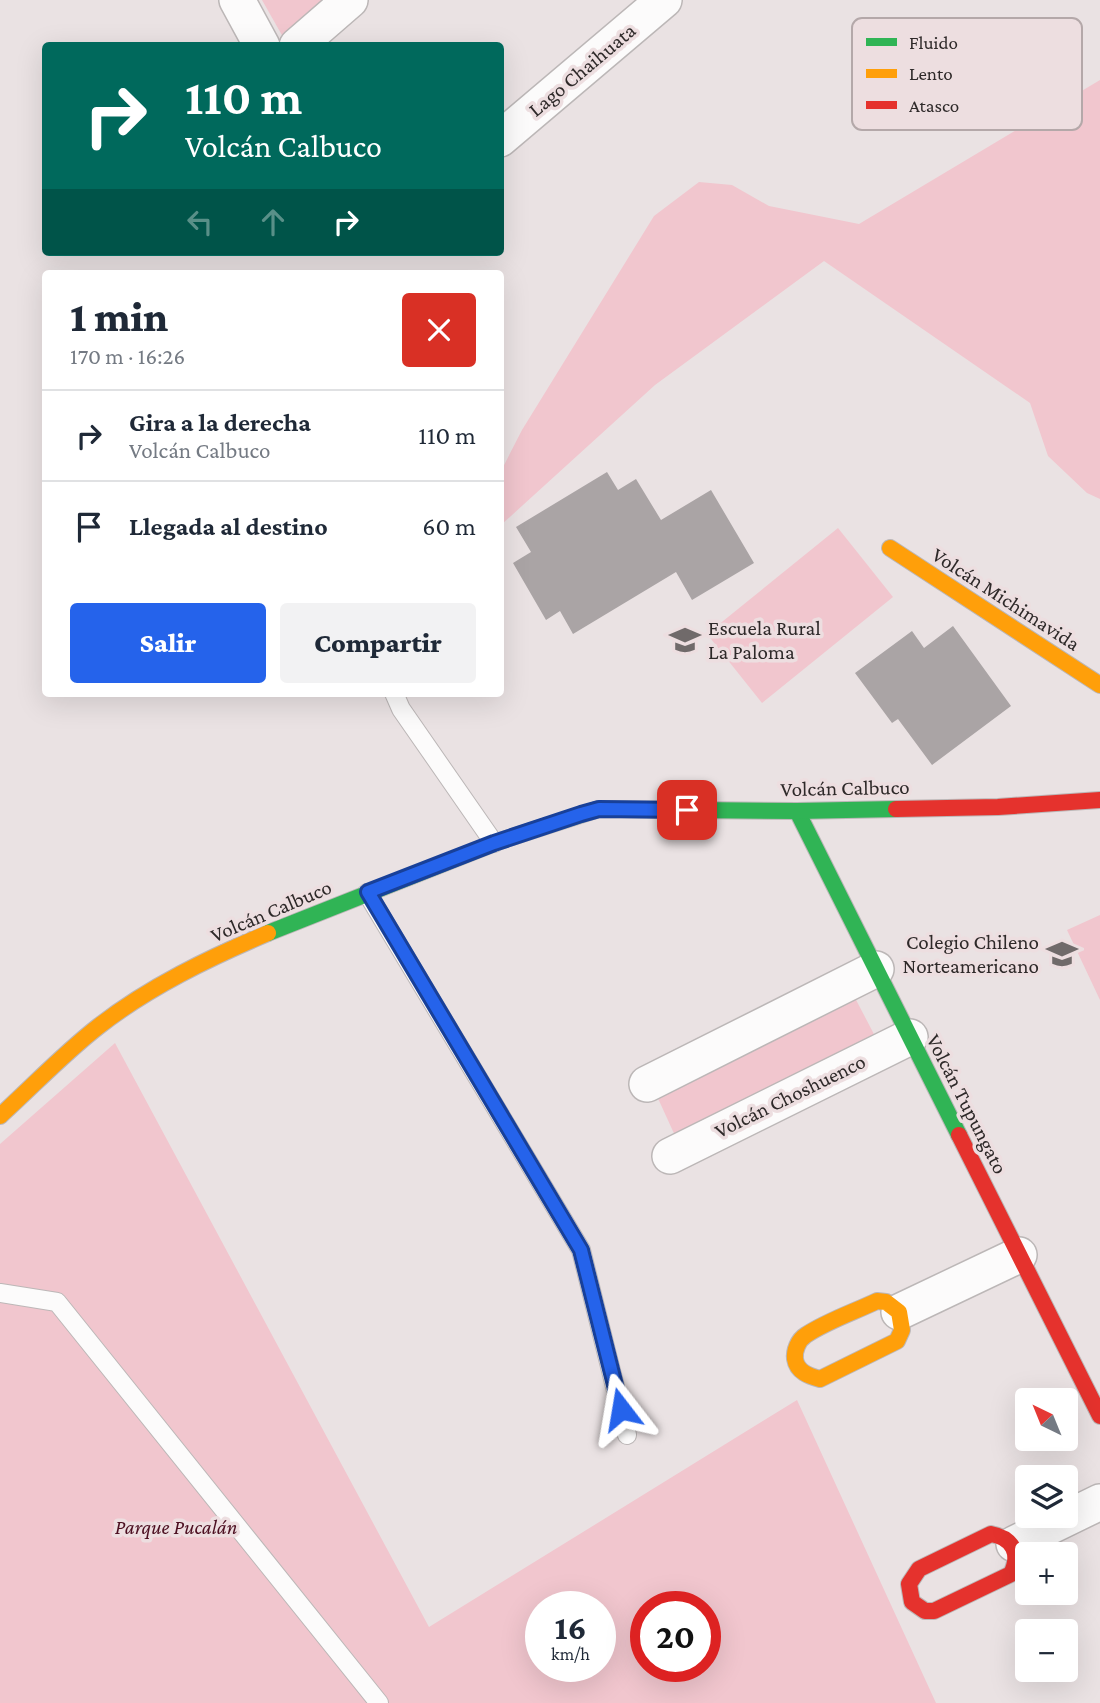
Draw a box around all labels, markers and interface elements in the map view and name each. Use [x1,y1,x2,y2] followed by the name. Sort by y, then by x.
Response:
[524,18,641,122] street label: Lago Chaihuata
[852,18,1082,130] legend
[909,32,958,53] text: Fluido
[909,63,953,84] text: Lento
[70,70,161,161] icon: right
[185,70,302,125] text: 110 m
[909,95,959,116] text: Atasco
[185,128,382,164] text: Volcán Calbuco
[181,203,219,241] icon: left
[254,203,292,241] icon: ahead
[327,203,365,241] icon: right
[70,293,168,340] text: 1 min
[402,293,476,367] button: close
[70,343,185,369] text: 170 m · 16:26
[129,408,311,437] text: Gira a la derecha
[70,417,108,455] icon: right
[418,421,476,450] text: 110 m
[129,437,270,463] text: Volcán Calbuco
[70,508,108,546] icon: arrive
[129,512,328,541] text: Llegada al destino
[422,512,476,541] text: 60 m
[928,542,1085,656] street label: Volcán Michimavida
[70,603,266,683] button: Salir
[280,603,476,683] button: Compartir
[708,616,821,664] place label: Escuela Rural La Paloma
[668,623,702,657] school or university icon: Escuela Rural La Paloma
[780,775,910,801] street label: Volcán Calbuco
[657,780,717,840] pin
[668,791,706,829] icon: arrive
[207,875,335,947] street label: Volcán Calbuco
[902,930,1039,978] place label: Colegio Chileno Norteamericano
[1045,937,1079,971] school or university icon: Colegio Chileno Norteamericano
[921,1030,1013,1178] street label: Volcán Tupungato
[711,1049,869,1143] street label: Volcán Choshuenco
[584,1372,658,1446] position arrow
[1015,1388,1078,1451] north arrow
[1015,1388,1078,1682] map controls
[1015,1465,1078,1528] button: layers
[115,1515,237,1539] park label: Parque Pucalán
[1015,1542,1078,1605] button: +
[630,1591,721,1682] speed limit sign: 20
[554,1608,587,1647] text: 16
[1015,1619,1078,1682] button: −
[551,1644,590,1664] text: km/h

